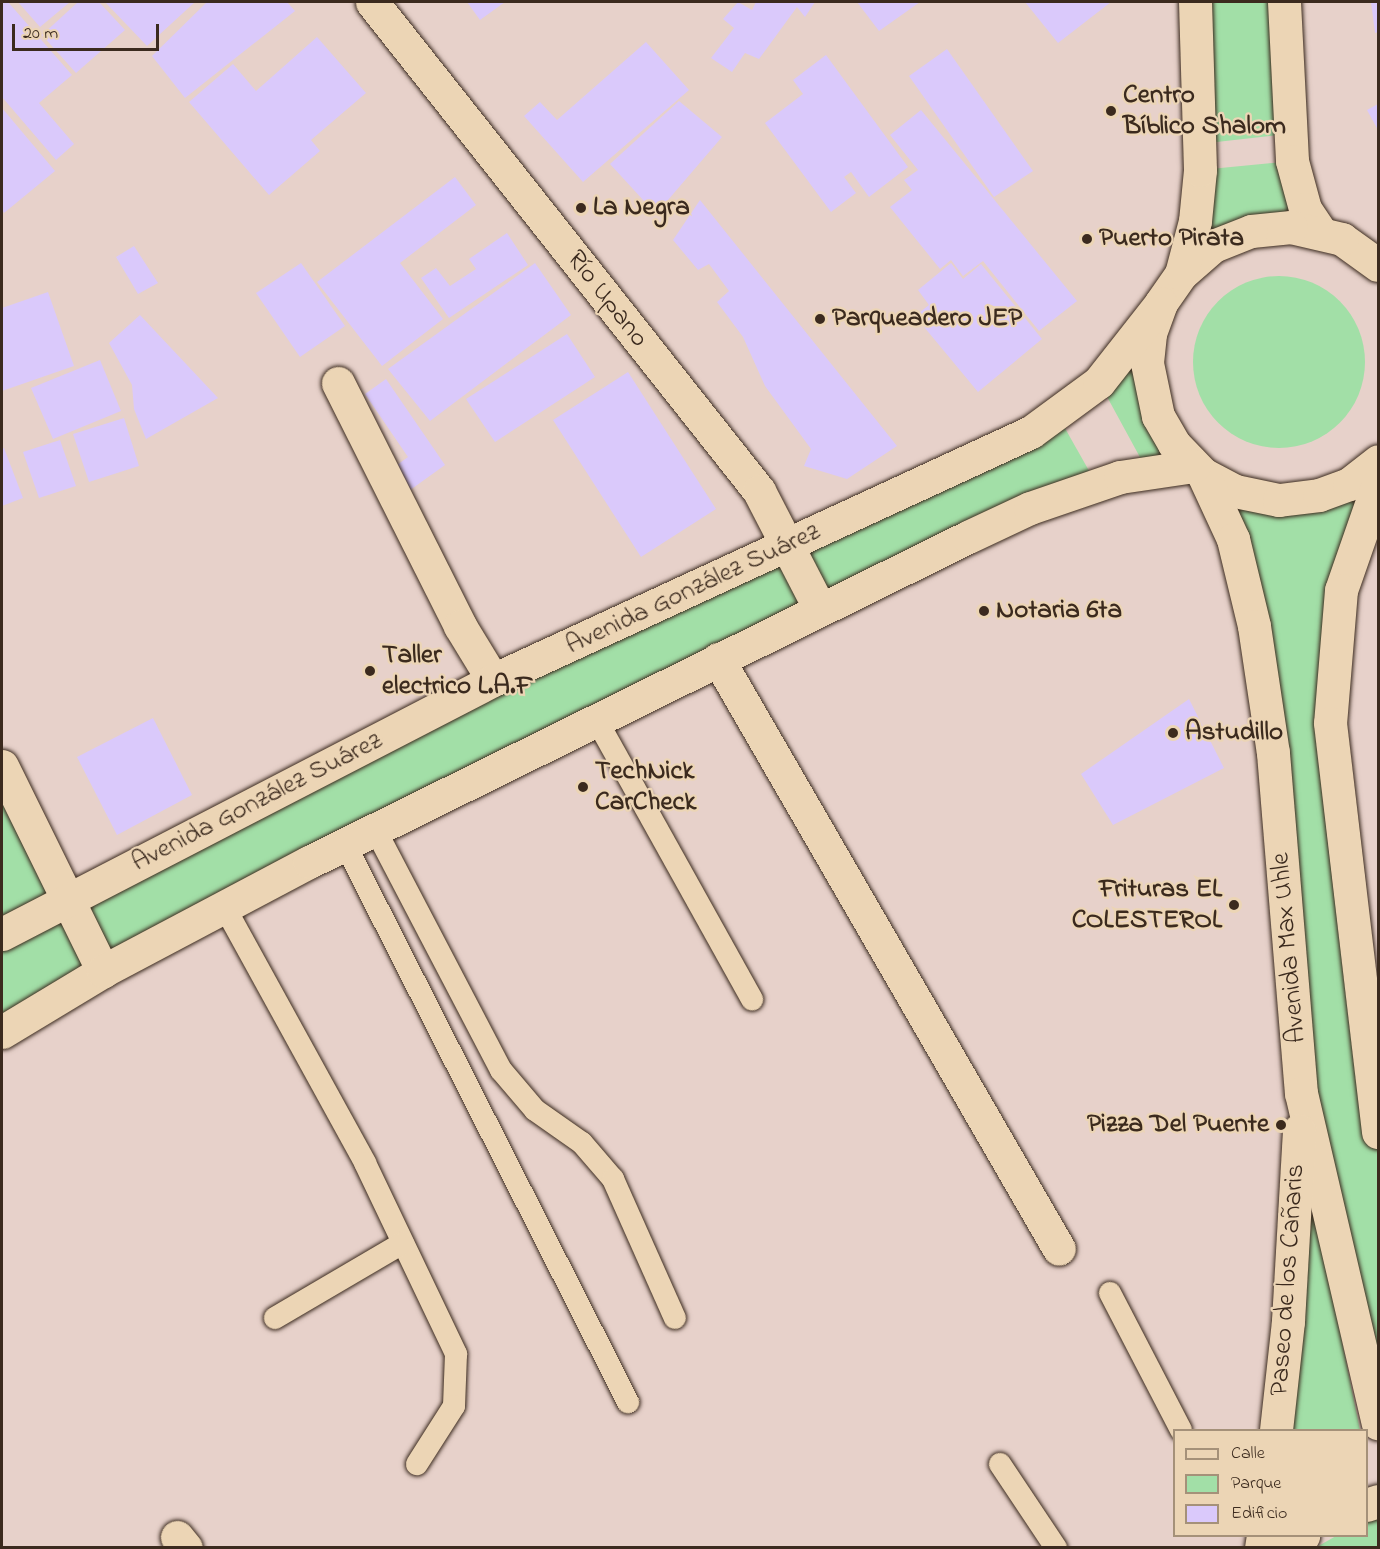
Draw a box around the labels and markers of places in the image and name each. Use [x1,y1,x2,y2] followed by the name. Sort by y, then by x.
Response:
[1123,79,1286,142] place label: Centro Bíblico Shalom
[1104,104,1118,118] marker: Centro Bíblico Shalom
[593,192,690,224] place label: La Negra
[574,201,588,215] marker: La Negra
[1099,223,1244,255] place label: Puerto Pirata
[1080,232,1094,246] marker: Puerto Pirata
[832,303,1022,335] place label: Parqueadero JEP
[813,312,827,326] marker: Parqueadero JEP
[996,595,1122,627] place label: Notaria 6ta
[977,604,991,618] marker: Notaria 6ta
[382,639,533,702] place label: Taller electrico L.A.F
[363,664,377,678] marker: Taller electrico L.A.F
[1185,717,1283,749] place label: Astudillo
[1166,726,1180,740] marker: Astudillo
[595,755,696,818] place label: TechNick CarCheck
[576,780,590,794] marker: TechNick CarCheck
[1072,873,1222,936] place label: Frituras EL COLESTEROL
[1227,898,1241,912] marker: Frituras EL COLESTEROL
[1087,1109,1269,1141] place label: Pizza Del Puente
[1274,1118,1288,1132] marker: Pizza Del Puente

